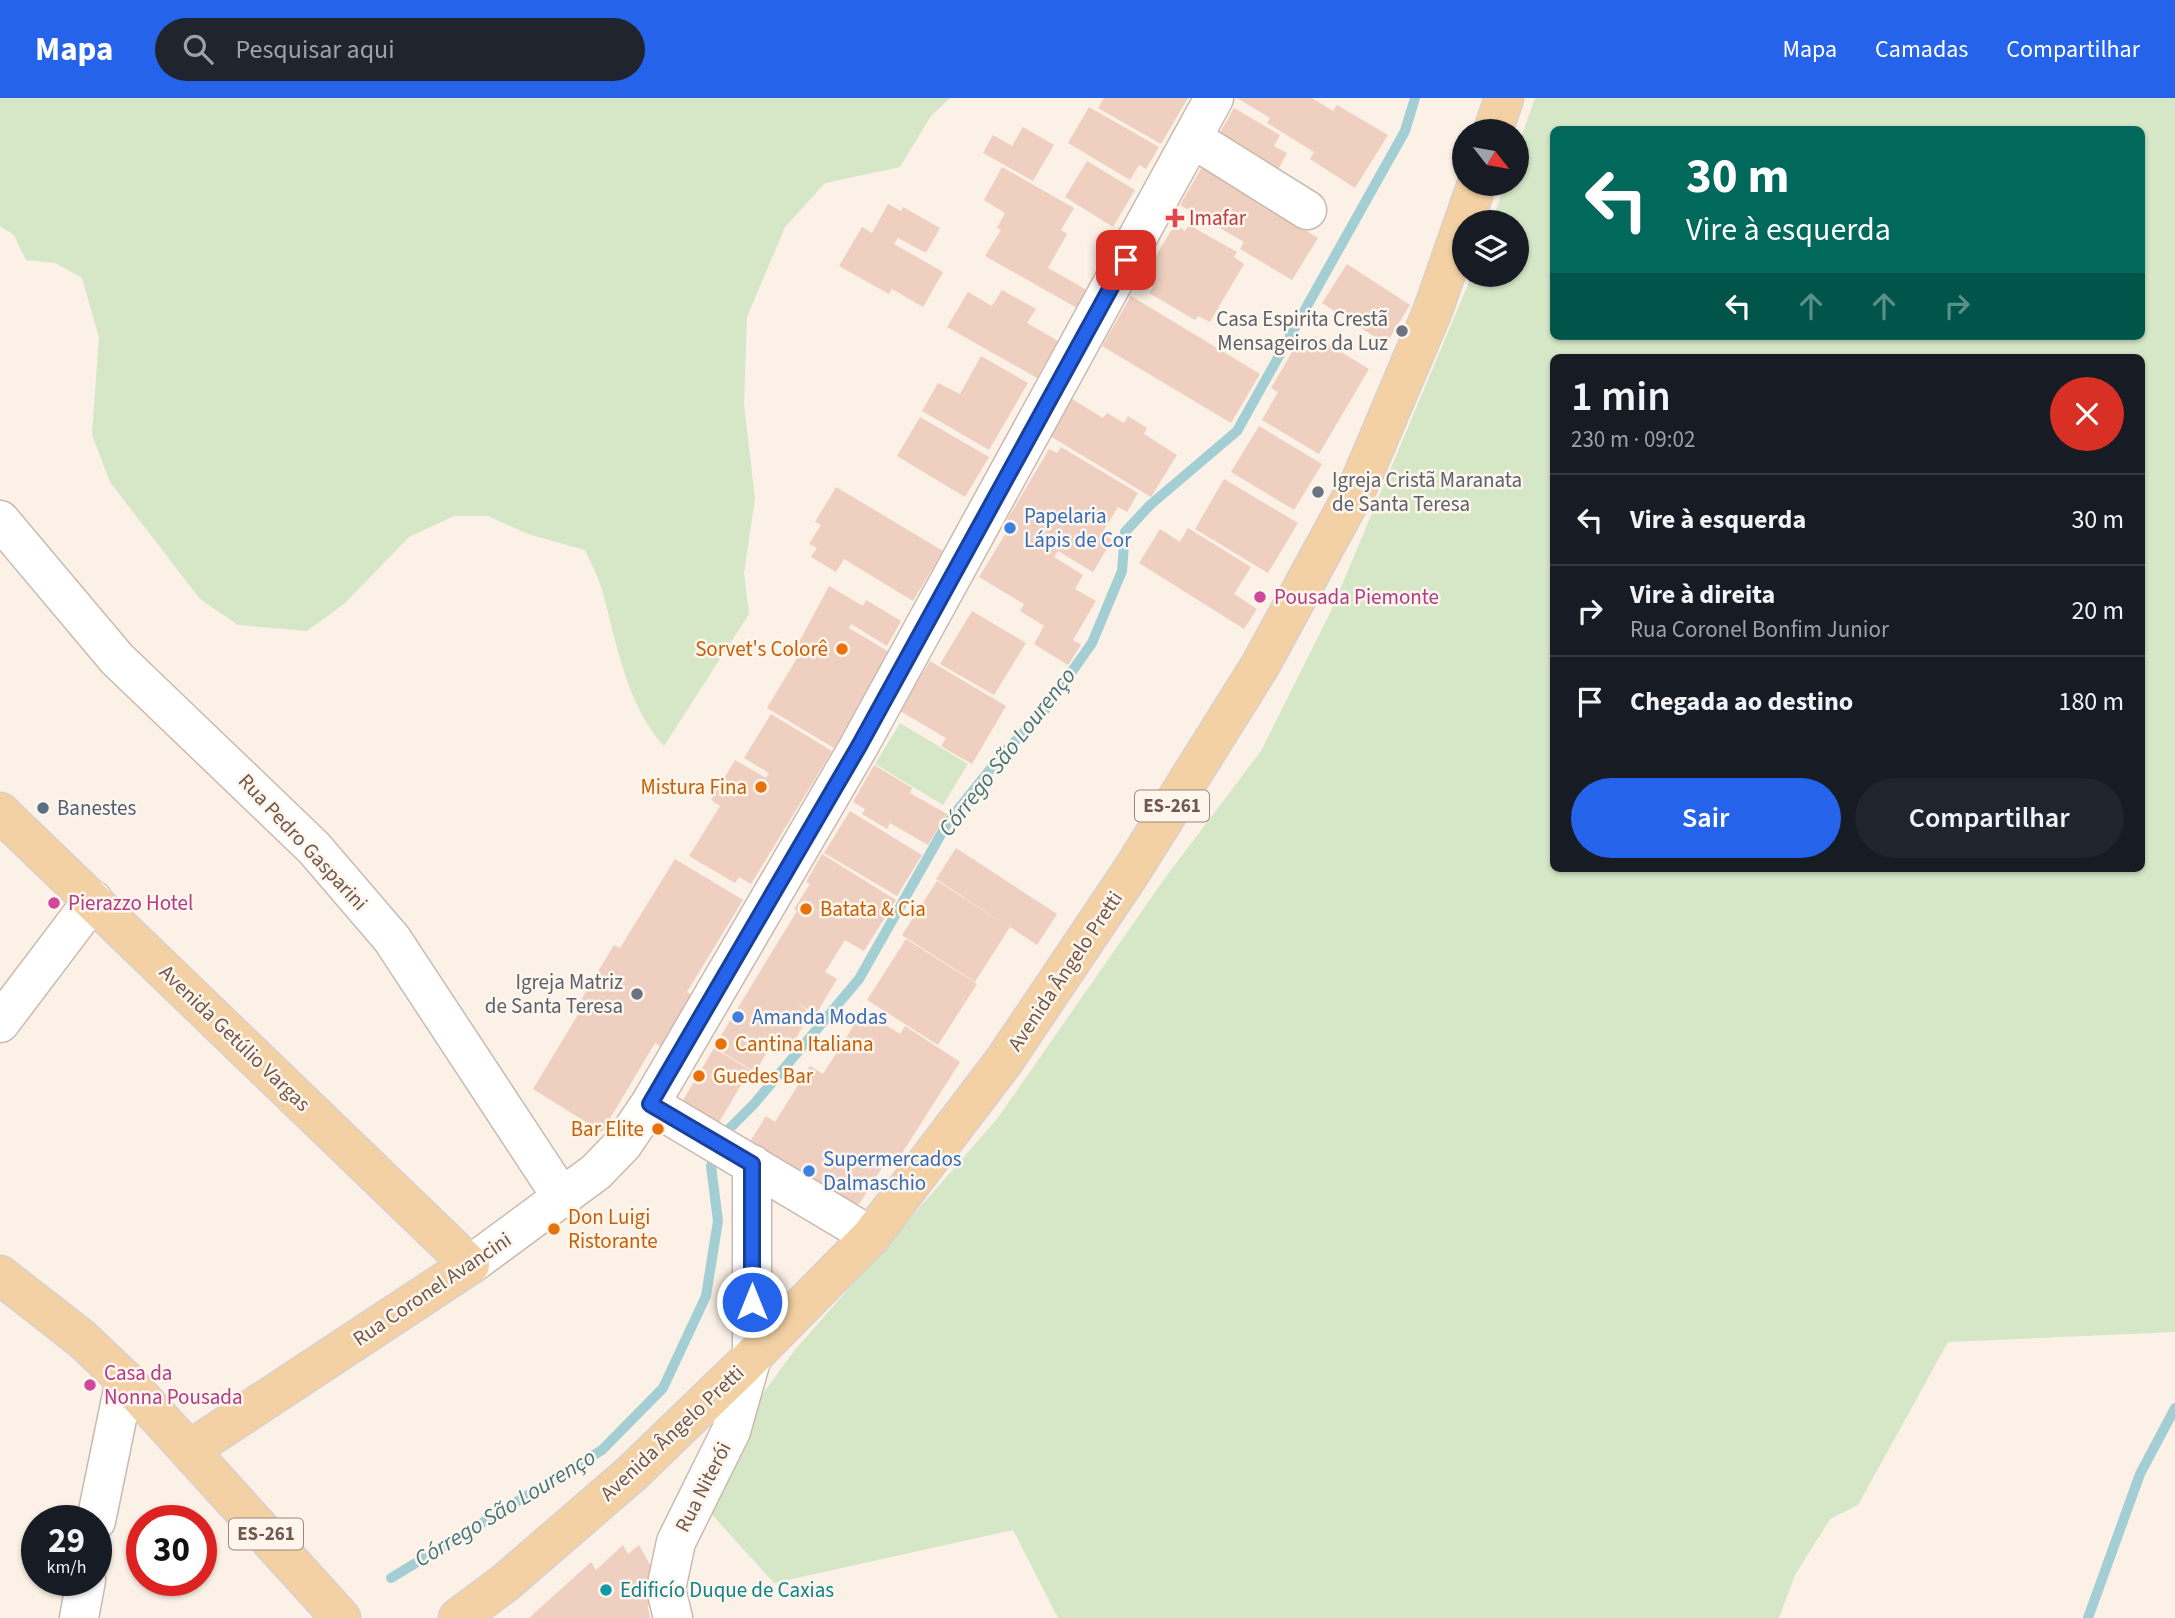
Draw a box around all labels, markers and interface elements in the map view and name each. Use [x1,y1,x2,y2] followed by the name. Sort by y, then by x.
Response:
[155,18,645,81] search box
[35,26,113,73] text: Mapa
[179,30,217,68] icon: search
[235,31,395,68] text: Pesquisar aqui
[1782,32,1837,67] text: Mapa
[1875,32,1968,67] text: Camadas
[2006,32,2140,67] text: Compartilhar
[1452,119,1530,196] north arrow
[1452,119,1529,287] map controls
[1686,142,1790,212] text: 30 m
[1571,154,1662,245] icon: left
[1189,203,1247,233] place label: Imafar
[1686,207,1891,253] text: Vire à esquerda
[1167,210,1183,226] marker: Imafar
[1452,210,1529,287] button: layers
[1096,230,1156,290] pin
[1107,241,1145,279] icon: arrive
[1719,287,1757,325] icon: left
[1792,287,1830,325] icon: ahead
[1865,287,1903,325] icon: ahead
[1938,287,1976,325] icon: right
[1216,304,1388,358] place label: Casa Espirita Crestã Mensageiros da Luz
[1394,323,1410,339] marker: Casa Espirita Crestã Mensageiros da Luz
[1571,367,1671,427] text: 1 min
[2050,377,2124,451] button: close
[1571,423,1695,456] text: 230 m · 09:02
[1332,465,1522,519] place label: Igreja Cristã Maranata de Santa Teresa
[1310,484,1326,500] marker: Igreja Cristã Maranata de Santa Teresa
[1024,501,1132,555] place label: Papelaria Lápis de Cor
[1571,501,1609,539] icon: left
[1630,501,1806,538] text: Vire à esquerda
[2071,501,2124,538] text: 30 m
[1002,520,1018,536] marker: Papelaria Lápis de Cor
[1630,576,1775,613] text: Vire à direita
[1274,582,1439,612] place label: Pousada Piemonte
[1252,589,1268,605] marker: Pousada Piemonte
[1571,592,1609,630] icon: right
[2071,592,2124,629] text: 20 m
[1630,613,1889,646] text: Rua Coronel Bonfim Junior
[695,634,828,664] place label: Sorvet's Colorê
[834,641,850,657] marker: Sorvet's Colorê
[930,660,1084,844] water label: Córrego São Lourenço
[1571,683,1609,721] icon: arrive
[1630,683,1853,720] text: Chegada ao destino
[2058,683,2124,720] text: 180 m
[231,767,375,917] street label: Rua Pedro Gasparini
[640,772,747,802] place label: Mistura Fina
[1571,778,1841,858] button: Sair
[1855,778,2124,858] button: Compartilhar
[753,779,769,795] marker: Mistura Fina
[1135,790,1209,821] road number: ES-261
[57,793,136,823] place label: Banestes
[35,800,51,816] marker: Banestes
[1000,885,1130,1057] street label: Avenida Ângelo Pretti
[68,888,193,918] place label: Pierazzo Hotel
[820,894,926,924] place label: Batata & Cia
[46,895,62,911] marker: Pierazzo Hotel
[798,901,814,917] marker: Batata & Cia
[153,958,317,1118] street label: Avenida Getúlio Vargas
[485,967,623,1021] place label: Igreja Matriz de Santa Teresa
[629,986,645,1002] marker: Igreja Matriz de Santa Teresa
[752,1002,887,1032] place label: Amanda Modas
[730,1009,746,1025] marker: Amanda Modas
[735,1029,874,1059] place label: Cantina Italiana
[713,1036,729,1052] marker: Cantina Italiana
[713,1061,814,1091] place label: Guedes Bar
[691,1068,707,1084] marker: Guedes Bar
[571,1114,644,1144] place label: Bar Elite
[650,1121,666,1137] marker: Bar Elite
[823,1144,962,1198] place label: Supermercados Dalmaschio
[801,1163,817,1179] marker: Supermercados Dalmaschio
[568,1202,658,1256] place label: Don Luigi Ristorante
[546,1221,562,1237] marker: Don Luigi Ristorante
[347,1225,517,1353] street label: Rua Coronel Avancini
[715,1265,789,1339] position arrow
[104,1358,243,1412] place label: Casa da Nonna Pousada
[593,1358,751,1508] street label: Avenida Ângelo Pretti
[82,1377,98,1393] marker: Casa da Nonna Pousada
[667,1437,739,1537] street label: Rua Niterói
[408,1441,602,1575] water label: Córrego São Lourenço
[126,1505,217,1596] speed limit sign: 30
[48,1516,85,1566] text: 29
[229,1518,303,1550] road number: ES-261
[47,1555,86,1580] text: km/h
[620,1575,834,1605] place label: Edificío Duque de Caxias
[598,1582,614,1598] marker: Edificío Duque de Caxias

